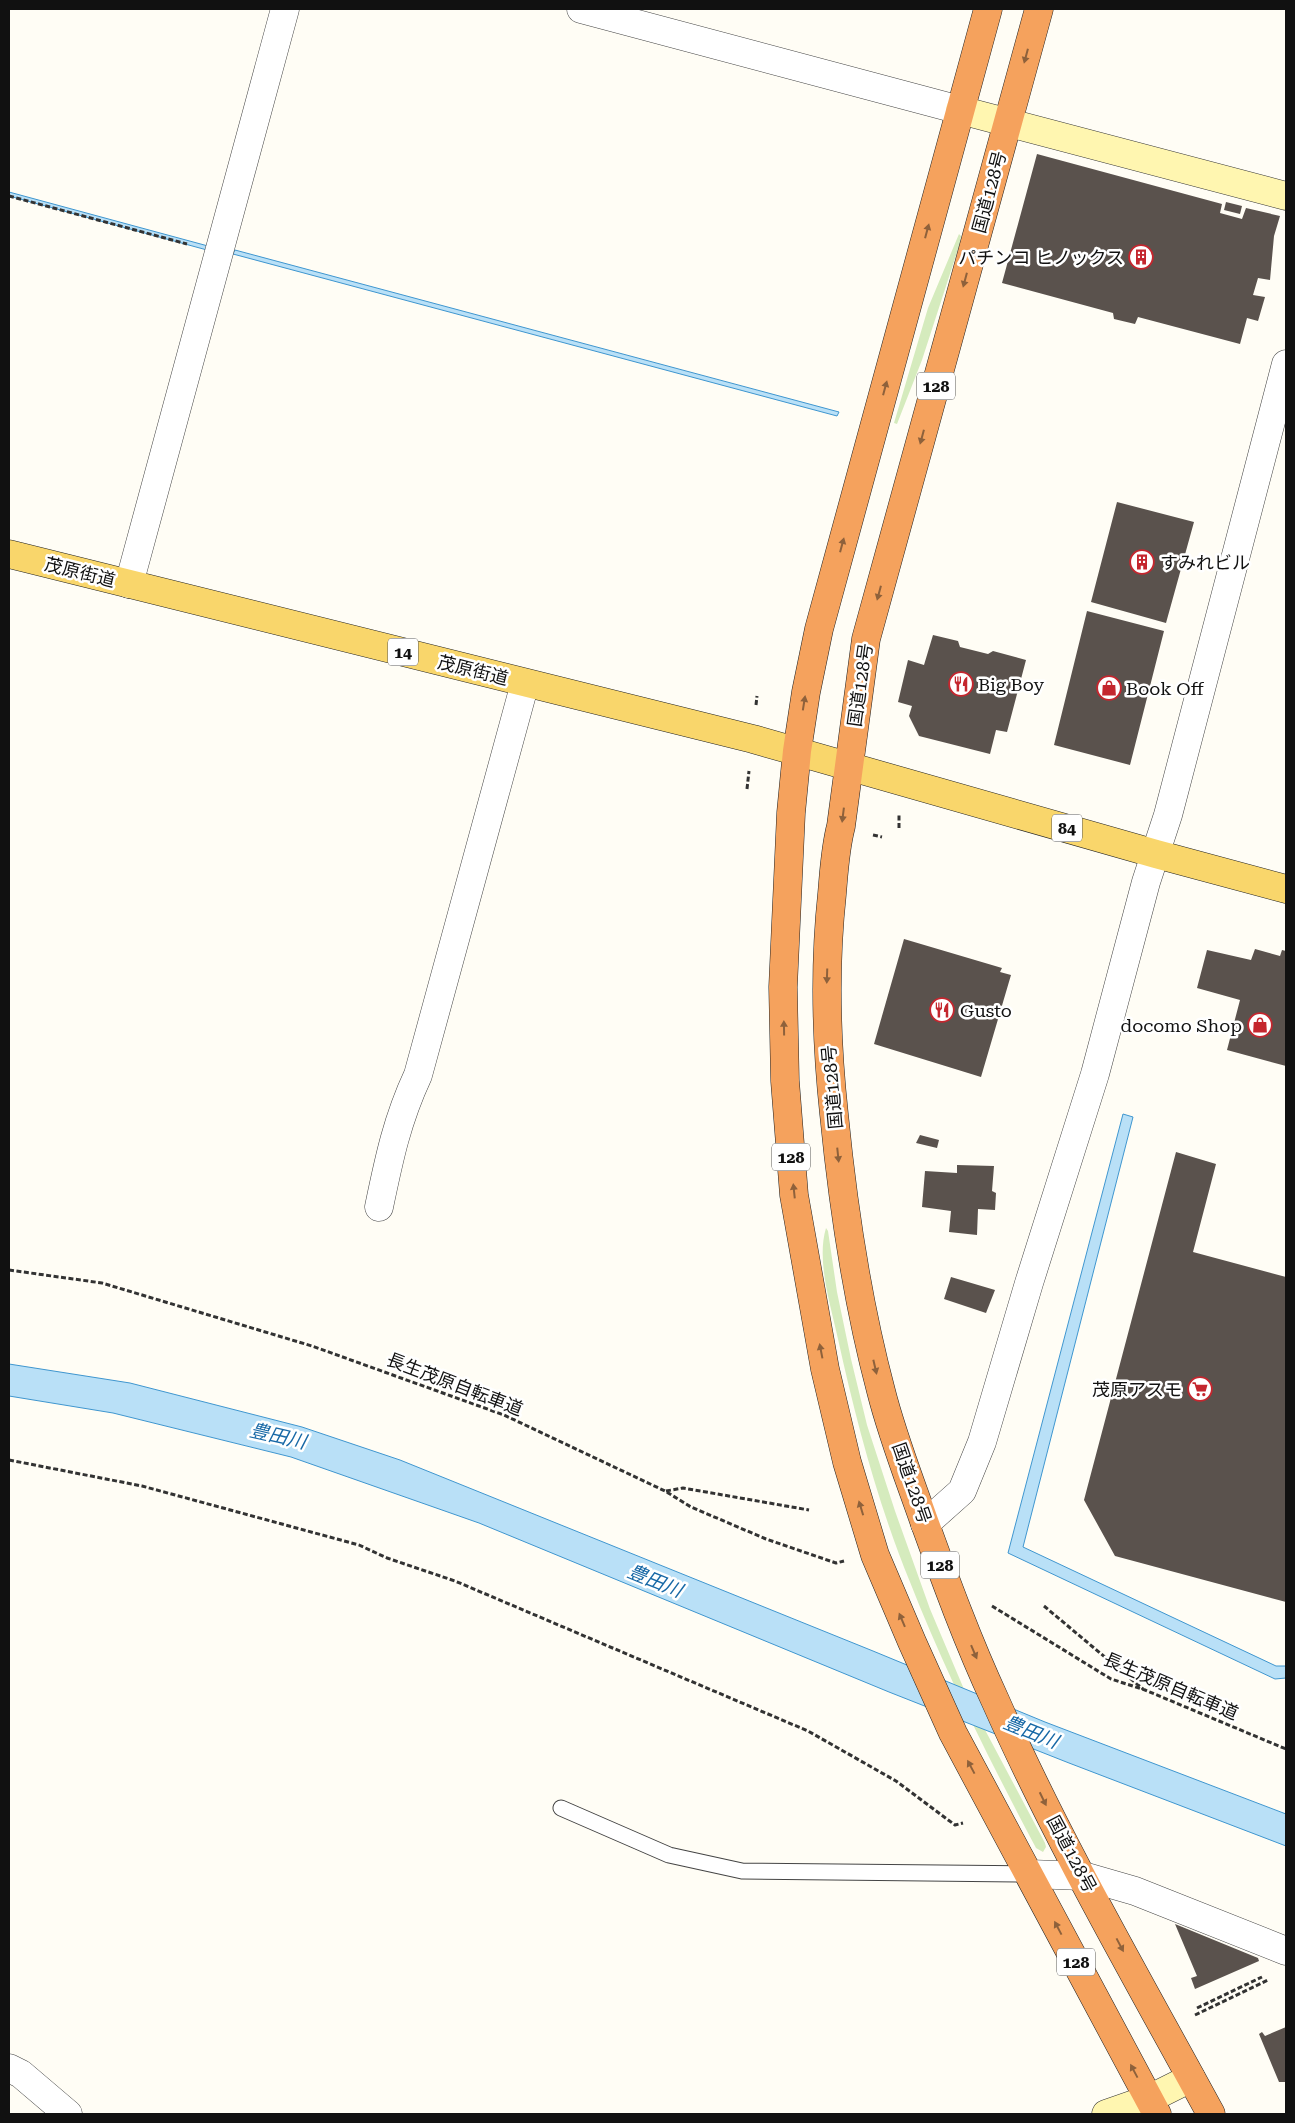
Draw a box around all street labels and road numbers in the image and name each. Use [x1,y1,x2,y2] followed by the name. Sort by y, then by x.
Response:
[968,149,1010,235] street label: 国道128号
[917,372,955,400] road number: 128
[43,553,117,591] street label: 茂原街道
[388,638,418,666] road number: 14
[844,642,876,728] street label: 国道128号
[436,651,510,689] street label: 茂原街道
[1052,814,1082,841] road number: 84
[818,1044,846,1130] street label: 国道128号
[772,1144,810,1170] road number: 128
[384,1348,526,1420] street label: 長生茂原自転車道
[888,1440,936,1526] street label: 国道128号
[921,1552,959,1578] road number: 128
[1101,1648,1241,1724] street label: 長生茂原自転車道
[1043,1812,1101,1896] street label: 国道128号
[1057,1948,1095,1975] road number: 128

